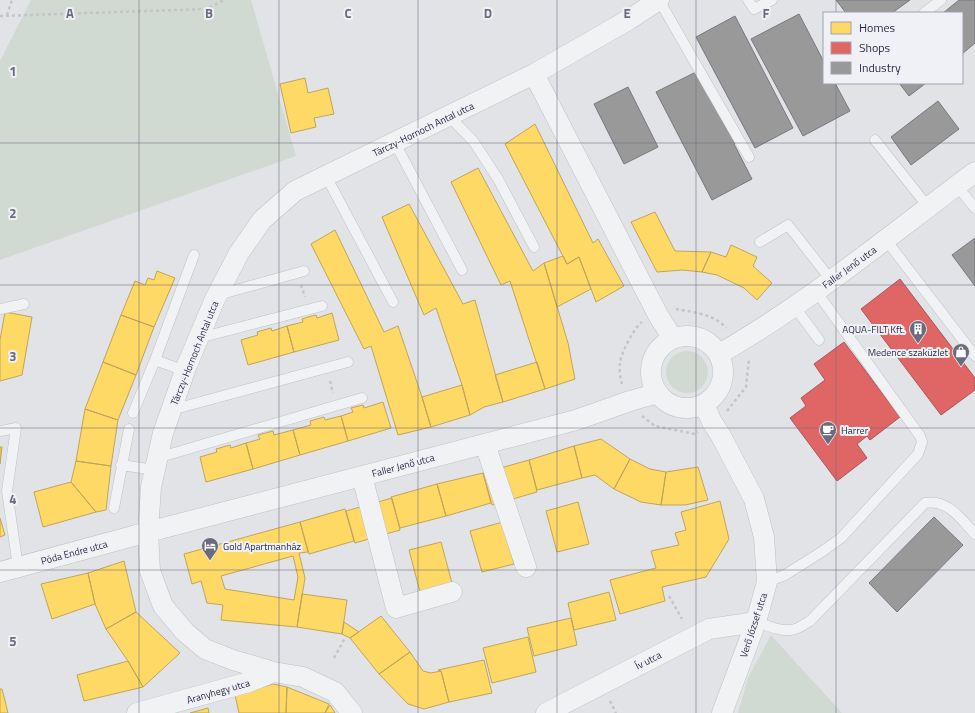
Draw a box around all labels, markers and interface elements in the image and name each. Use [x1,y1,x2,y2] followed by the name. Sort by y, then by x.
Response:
[66,3,74,23] text: A
[205,3,213,23] text: B
[344,3,352,23] text: C
[484,3,492,23] text: D
[623,3,631,23] text: E
[763,3,770,23] text: F
[823,12,963,84] legend
[859,18,895,37] text: Homes
[859,38,891,57] text: Shops
[859,58,901,77] text: Industry
[9,61,17,81] text: 1
[370,98,477,161] street label: Tárczy-Hornoch Antal utca
[9,203,17,223] text: 2
[819,242,880,292] street label: Faller Jenő utca
[167,299,222,408] street label: Tárczy-Hornoch Antal utca
[908,319,928,344] building icon: AQUA-FILT Kft.
[842,322,905,337] place label: AQUA-FILT Kft.
[951,342,971,367] shop icon: Medence szaküzlet
[868,345,948,360] place label: Medence szaküzlet
[9,346,17,366] text: 3
[818,420,838,445] cafe icon: Harrer
[841,423,869,438] place label: Harrer
[370,450,436,481] street label: Faller Jenő utca
[9,489,17,509] text: 4
[39,536,109,569] street label: Póda Endre utca
[200,536,220,561] hotel icon: Gold Apartmanház
[223,539,302,554] place label: Gold Apartmanház
[736,591,771,660] street label: Verő József utca
[9,631,17,651] text: 5
[632,647,664,673] street label: Ív utca
[185,675,252,708] street label: Aranyhegy utca

